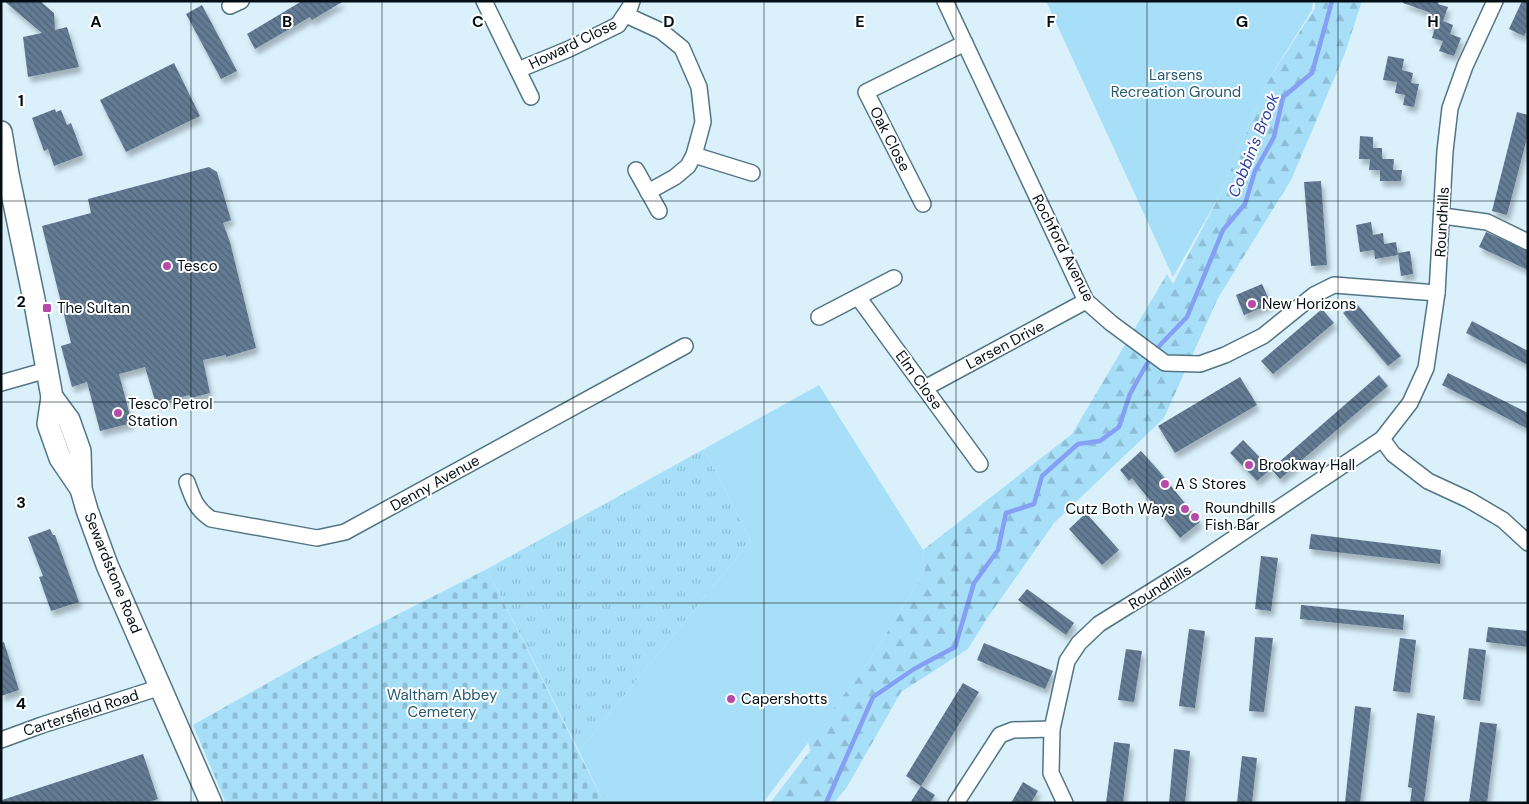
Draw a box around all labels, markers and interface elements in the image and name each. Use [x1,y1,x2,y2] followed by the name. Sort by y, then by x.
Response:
[90,11,102,32] text: A
[282,11,292,32] text: B
[472,11,484,32] text: C
[663,11,675,32] text: D
[855,11,865,32] text: E
[1047,11,1056,32] text: F
[1236,11,1248,32] text: G
[1427,11,1439,32] text: H
[526,14,620,74] street label: Howard Close
[1111,65,1241,102] park label: Larsens Recreation Ground
[1223,89,1284,200] water label: Cobbin's Brook
[18,90,24,111] text: 1
[865,103,915,175] street label: Oak Close
[1430,186,1454,258] street label: Roundhills
[1027,191,1099,305] street label: Rochford Avenue
[177,256,218,276] place label: Tesco
[161,260,173,272] marker: Tesco
[16,291,26,312] text: 2
[1262,294,1356,314] place label: New Horizons
[57,298,130,318] place label: The Sultan
[1246,298,1258,310] marker: New Horizons
[41,302,53,314] marker: The Sultan
[962,316,1048,374] street label: Larsen Drive
[891,347,947,413] street label: Elm Close
[128,394,213,431] place label: Tesco Petrol Station
[112,407,124,419] marker: Tesco Petrol Station
[387,450,483,516] street label: Denny Avenue
[1259,455,1355,475] place label: Brookway Hall
[1243,459,1255,471] marker: Brookway Hall
[1175,474,1246,494] place label: A S Stores
[1159,478,1171,490] marker: A S Stores
[16,492,26,513] text: 3
[1205,498,1275,535] place label: Roundhills Fish Bar
[1066,499,1175,519] place label: Cutz Both Ways
[1179,503,1191,515] marker: Cutz Both Ways
[80,510,146,636] street label: Sewardstone Road
[1189,511,1201,523] marker: Roundhills Fish Bar
[1125,560,1195,614] street label: Roundhills
[21,685,141,741] street label: Cartersfield Road
[387,685,498,722] park label: Waltham Abbey Cemetery
[741,689,827,709] place label: Capershotts
[16,693,26,714] text: 4
[725,693,737,705] marker: Capershotts

